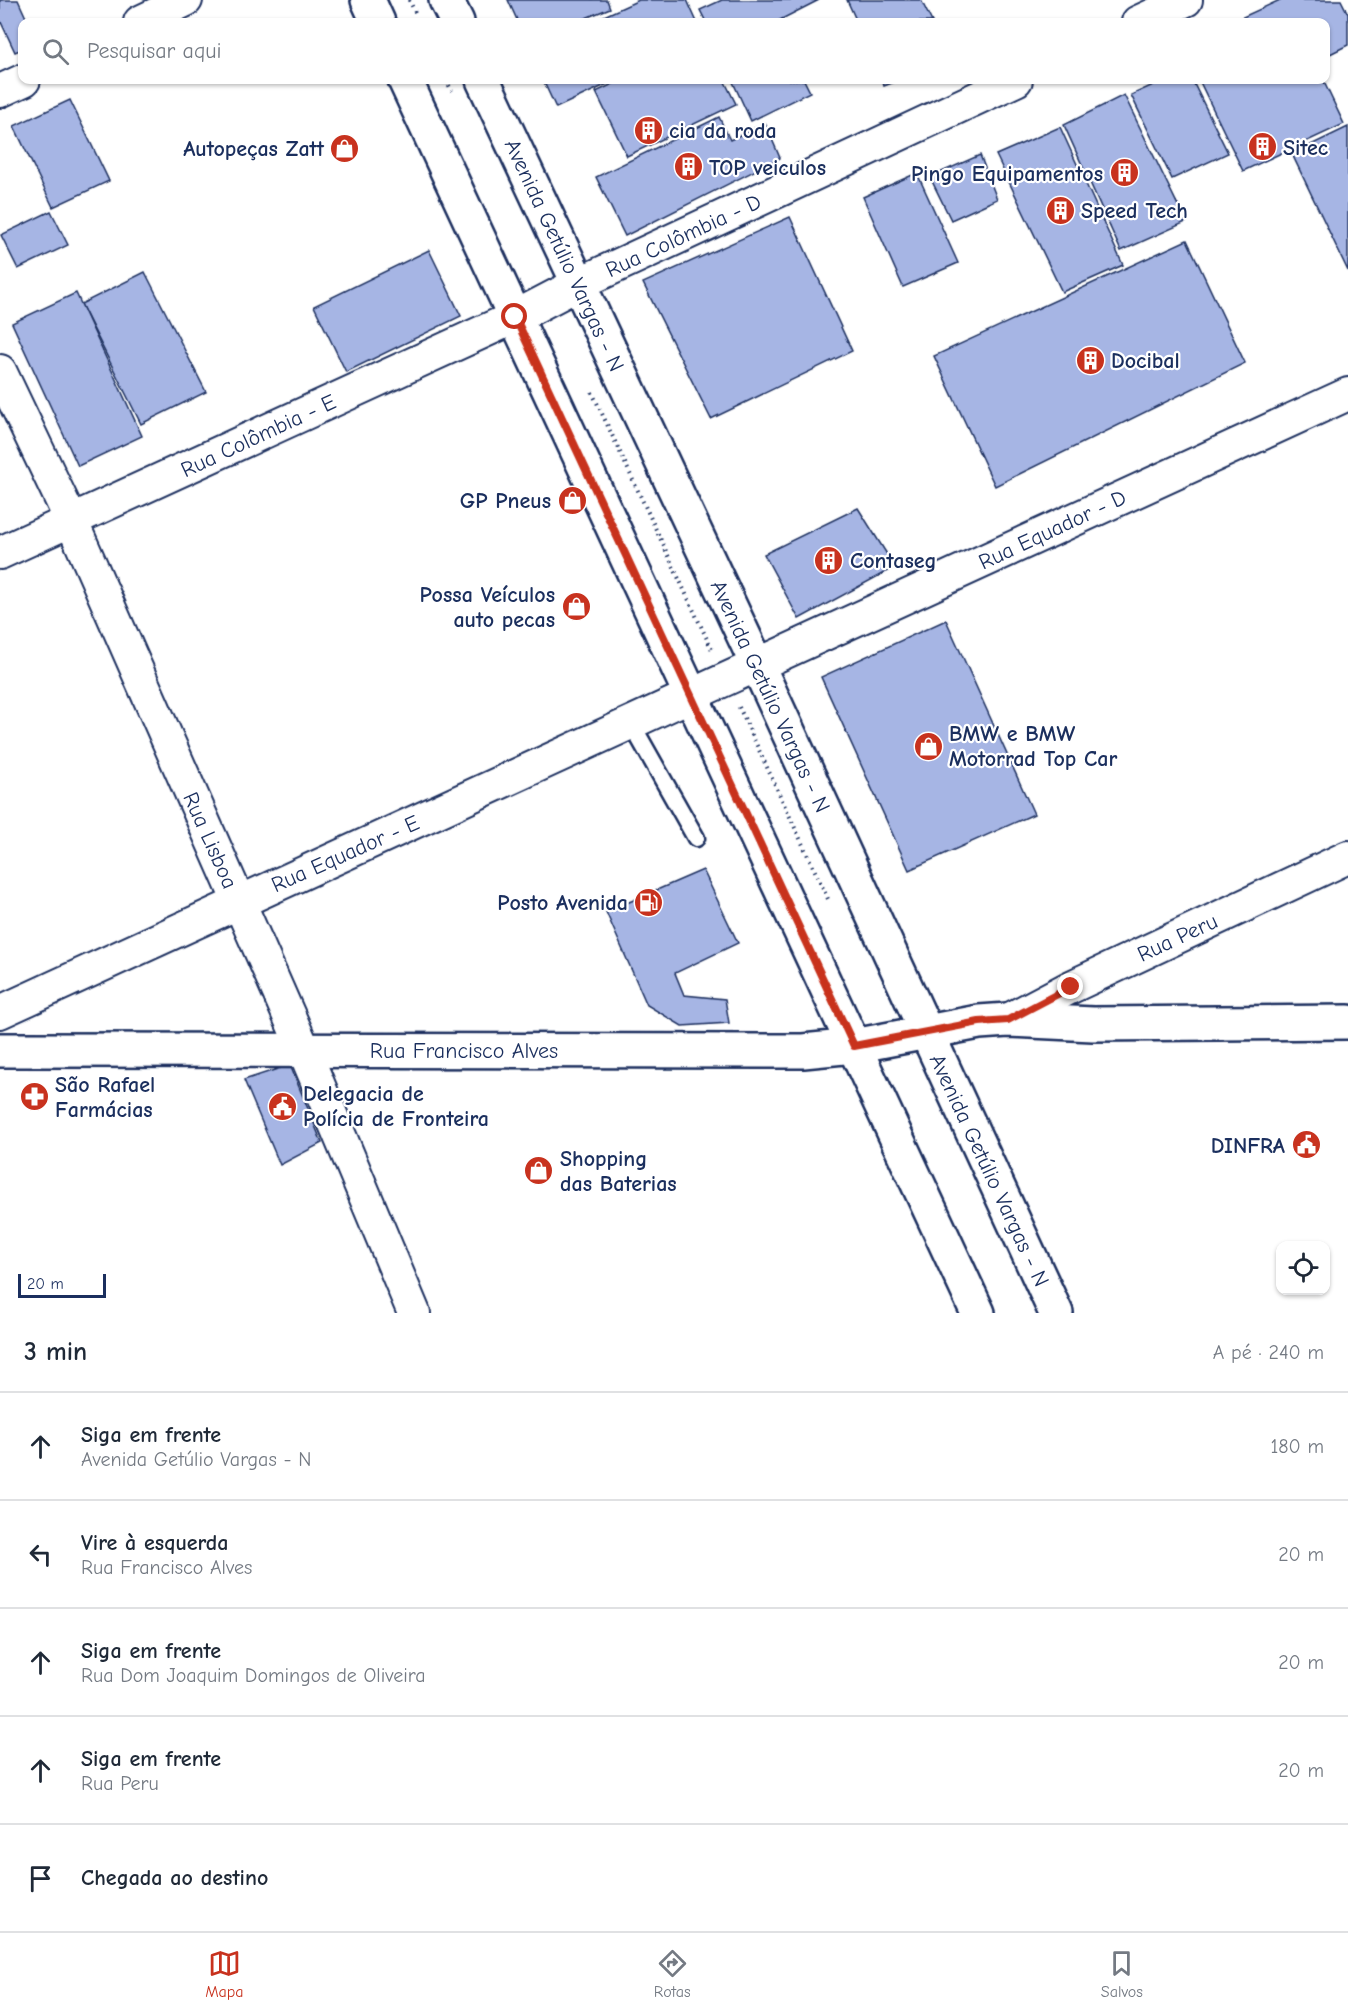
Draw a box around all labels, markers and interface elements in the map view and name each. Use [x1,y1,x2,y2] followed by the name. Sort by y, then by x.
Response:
[18,18,1330,84] search box
[39,35,72,68] icon: search
[87,38,222,64] text: Pesquisar aqui
[632,114,664,146] building icon: cia da roda
[669,118,777,144] place label: cia da roda
[1246,131,1278,163] building icon: Sitec
[329,132,361,164] shop icon: Autopeças Zatt
[499,135,629,376] street label: Avenida Getúlio Vargas - N
[1283,135,1329,161] place label: Sitec
[183,136,325,162] place label: Autopeças Zatt
[672,151,704,183] building icon: TOP veiculos
[709,155,826,181] place label: TOP veiculos
[1108,157,1140,189] building icon: Pingo Equipamentos
[911,161,1103,187] place label: Pingo Equipamentos
[602,189,765,283] street label: Rua Colômbia - D
[1044,194,1076,226] building icon: Speed Tech
[1081,198,1188,224] place label: Speed Tech
[501,303,527,329] route start
[1074,344,1106,376] building icon: Docibal
[1111,348,1180,374] place label: Docibal
[177,389,340,483] street label: Rua Colômbia - E
[556,484,588,516] shop icon: GP Pneus
[975,484,1130,575] street label: Rua Equador - D
[460,488,551,514] place label: GP Pneus
[813,544,845,576] building icon: Contaseg
[850,548,937,574] place label: Contaseg
[705,576,835,817] street label: Avenida Getúlio Vargas - N
[419,582,555,633] place label: Possa Veículos auto pecas
[560,591,592,623] shop icon: Possa Veículos auto pecas
[949,721,1117,772] place label: BMW e BMW Motorrad Top Car
[912,730,944,762] shop icon: BMW e BMW Motorrad Top Car
[177,788,243,893] street label: Rua Lisboa
[267,810,423,898] street label: Rua Equador - E
[633,886,665,918] fuel station icon: Posto Avenida
[497,890,628,916] place label: Posto Avenida
[1133,908,1222,968] street label: Rua Peru
[1057,973,1083,999] route end
[370,1038,558,1064] street label: Rua Francisco Alves
[924,1050,1054,1291] street label: Avenida Getúlio Vargas - N
[55,1072,155,1123] place label: São Rafael Farmácias
[18,1081,50,1113] pharmacy icon: São Rafael Farmácias
[303,1081,489,1132] place label: Delegacia de Polícia de Fronteira
[266,1090,298,1122] public building icon: Delegacia de Polícia de Fronteira
[1290,1129,1322,1161] public building icon: DINFRA
[1211,1133,1285,1159] place label: DINFRA
[560,1146,677,1197] place label: Shopping das Baterias
[523,1155,555,1187] shop icon: Shopping das Baterias
[1276,1241,1330,1295] map controls
[1276,1241,1330,1295] button: locate
[18,1271,106,1298] scale bar
[27,1275,64,1293] text: 20 m
[24,1337,87,1367] text: 3 min
[1213,1341,1324,1364] text: A pé · 240 m
[81,1422,221,1448] text: Siga em frente
[24,1430,57,1463] icon: ahead
[1270,1435,1324,1458] text: 180 m
[81,1448,311,1471] text: Avenida Getúlio Vargas - N
[81,1530,229,1556] text: Vire à esquerda
[24,1538,57,1571] icon: left
[1278,1543,1324,1566] text: 20 m
[81,1556,252,1579] text: Rua Francisco Alves
[81,1638,221,1664] text: Siga em frente
[24,1646,57,1679] icon: ahead
[1278,1651,1324,1674] text: 20 m
[81,1664,426,1687] text: Rua Dom Joaquim Domingos de Oliveira
[81,1746,221,1772] text: Siga em frente
[24,1754,57,1787] icon: ahead
[1278,1759,1324,1782] text: 20 m
[81,1772,159,1795] text: Rua Peru
[24,1862,57,1895] icon: arrive
[81,1865,268,1891] text: Chegada ao destino
[205,1947,244,2001] tab: Mapa
[654,1947,691,2001] tab: Rotas
[1101,1947,1143,2001] tab: Salvos

